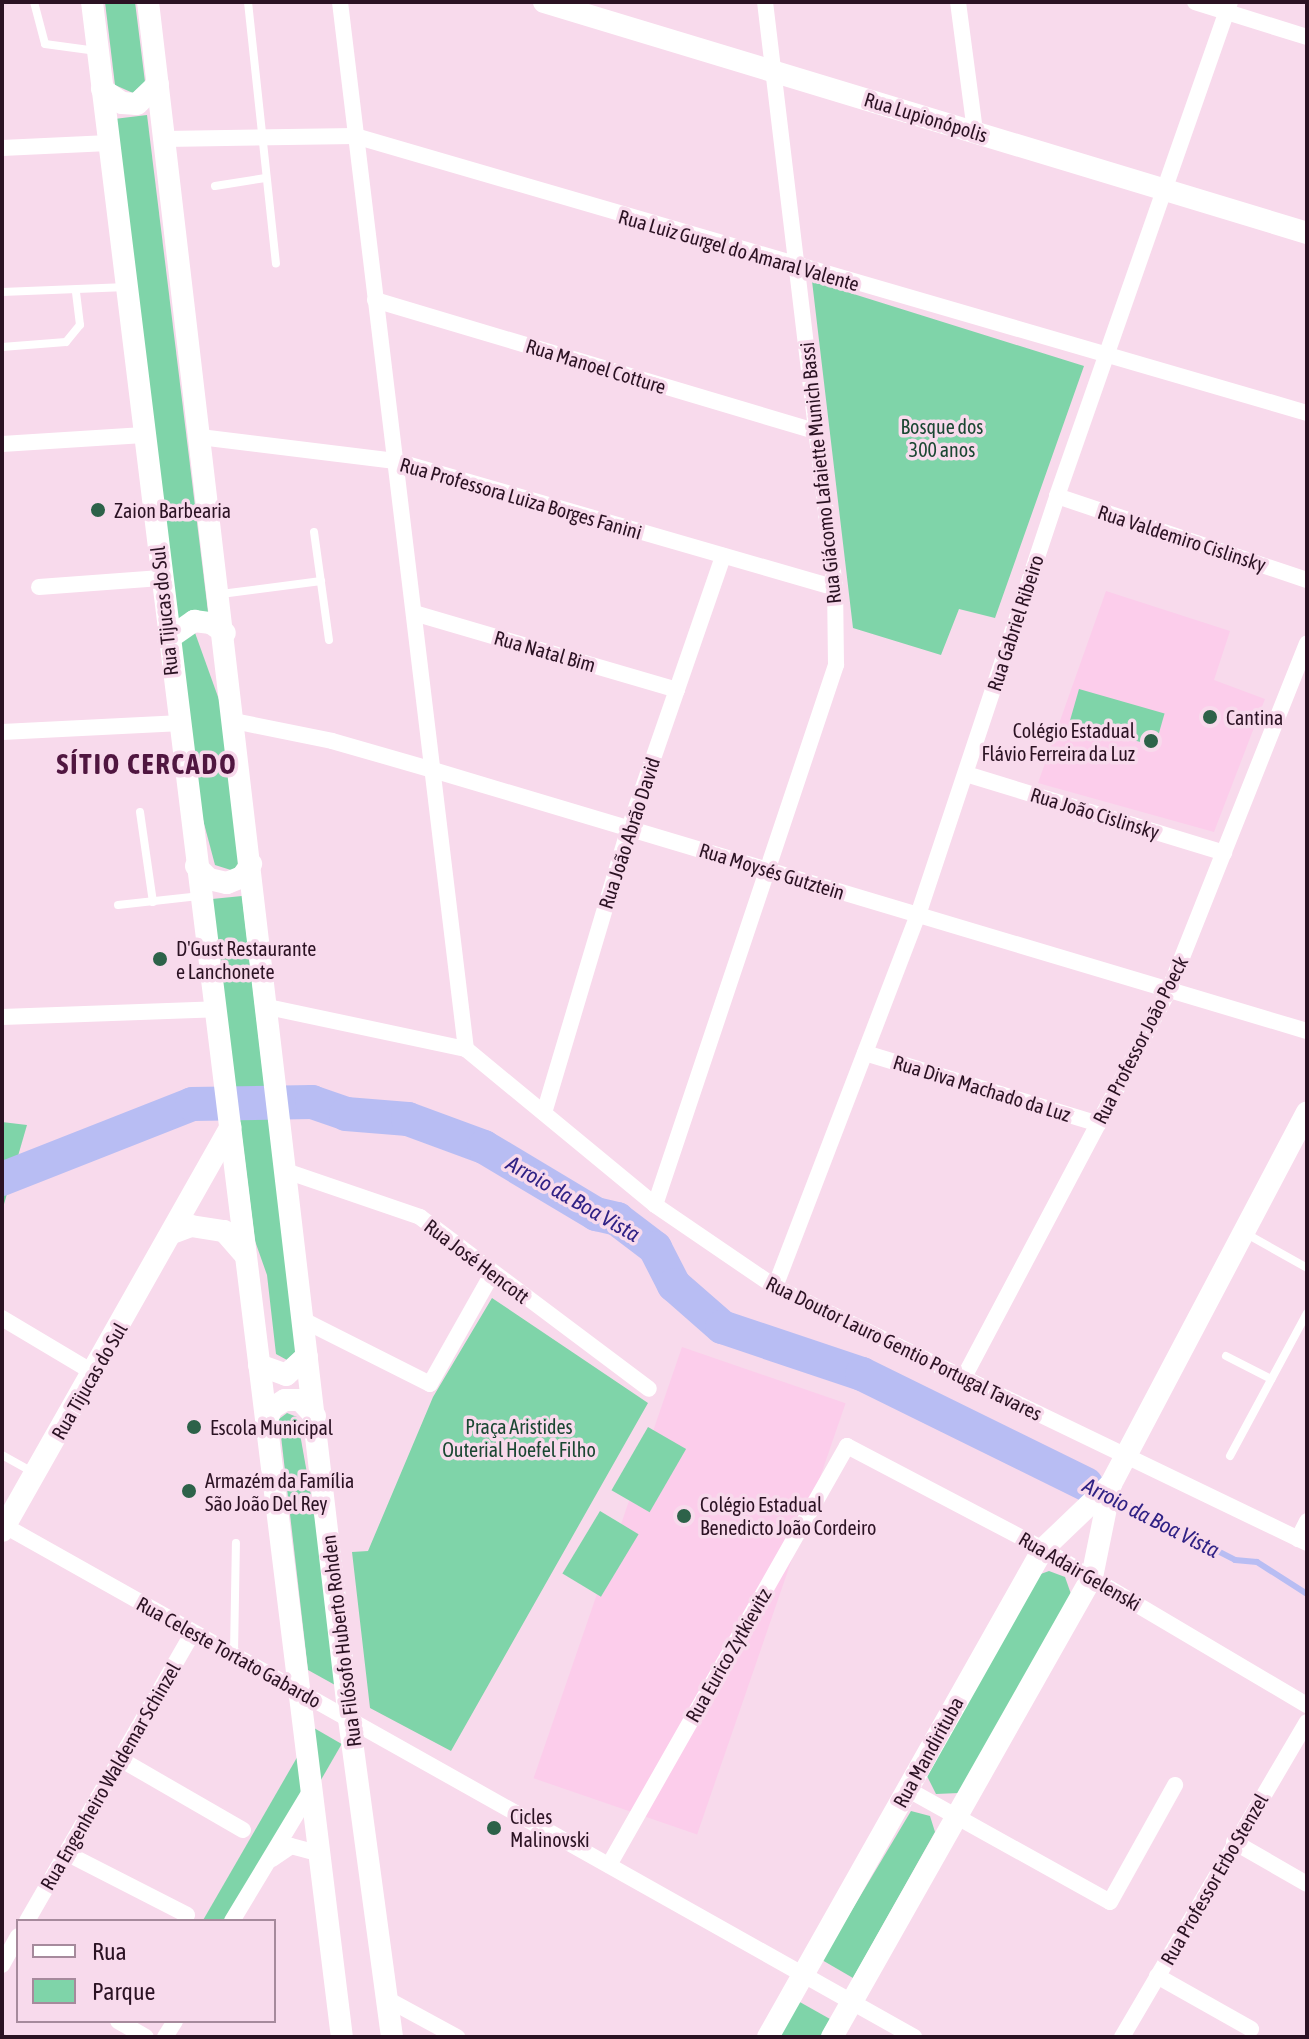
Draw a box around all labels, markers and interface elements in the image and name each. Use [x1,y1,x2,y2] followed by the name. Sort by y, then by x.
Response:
[862,87,990,147] street label: Rua Lupionópolis
[616,204,862,296] street label: Rua Luiz Gurgel do Amaral Valente
[523,333,669,399] street label: Rua Manoel Cotture
[794,341,846,605] street label: Rua Giácomo Lafaiette Munich Bassi
[901,415,983,462] park label: Bosque dos 300 anos
[397,452,645,544] street label: Rua Professora Luiza Borges Fanini
[114,498,231,522] place label: Zaion Barbearia
[1095,500,1269,576] street label: Rua Valdemiro Cislinsky
[89,501,107,519] marker: Zaion Barbearia
[145,545,183,677] street label: Rua Tijucas do Sul
[982,552,1048,694] street label: Rua Gabriel Ribeiro
[492,625,598,677] street label: Rua Natal Bim
[1226,705,1283,729] place label: Cantina
[1201,708,1219,726] marker: Cantina
[981,718,1135,765] place label: Colégio Estadual Flávio Ferreira da Luz
[1142,732,1160,750] marker: Colégio Estadual Flávio Ferreira da Luz
[56,747,238,781] district label: SÍTIO CERCADO
[593,754,665,912] street label: Rua João Abrão David
[1028,782,1162,844] street label: Rua João Cislinsky
[696,838,848,904] street label: Rua Moysés Gutztein
[176,936,316,983] place label: D'Gust Restaurante e Lanchonete
[151,950,169,968] marker: D'Gust Restaurante e Lanchonete
[1087,952,1193,1128] street label: Rua Professor João Poeck
[890,1050,1074,1126] street label: Rua Diva Machado da Luz
[502,1150,644,1248] water label: Arroio da Boa Vista
[420,1214,534,1308] street label: Rua José Hencott
[762,1271,1046,1425] street label: Rua Doutor Lauro Gentio Portugal Tavares
[46,1319,132,1443] street label: Rua Tijucas do Sul
[442,1414,596,1461] park label: Praça Aristides Outerial Hoefel Filho
[210,1415,333,1439] place label: Escola Municipal
[185,1418,203,1436] marker: Escola Municipal
[205,1468,354,1515] place label: Armazém da Família São João Del Rey
[1078,1472,1224,1564] water label: Arroio da Boa Vista
[180,1482,198,1500] marker: Armazém da Família São João Del Rey
[700,1492,876,1539] place label: Colégio Estadual Benedicto João Cordeiro
[675,1507,693,1525] marker: Colégio Estadual Benedicto João Cordeiro
[1015,1526,1145,1616] street label: Rua Adair Gelenski
[316,1534,366,1748] street label: Rua Filósofo Huberto Rohden
[680,1584,776,1726] street label: Rua Eurico Zytkievitz
[133,1591,325,1713] street label: Rua Celeste Tortato Gabardo
[35,1658,185,1894] street label: Rua Engenheiro Waldemar Schinzel
[888,1692,968,1812] street label: Rua Mandirituba
[1155,1789,1273,1969] street label: Rua Professor Erbo Stenzel
[510,1804,590,1851] place label: Cicles Malinovski
[485,1819,503,1837] marker: Cicles Malinovski
[16,1919,276,2023] legend
[92,1938,127,1965] text: Rua
[92,1978,155,2005] text: Parque

